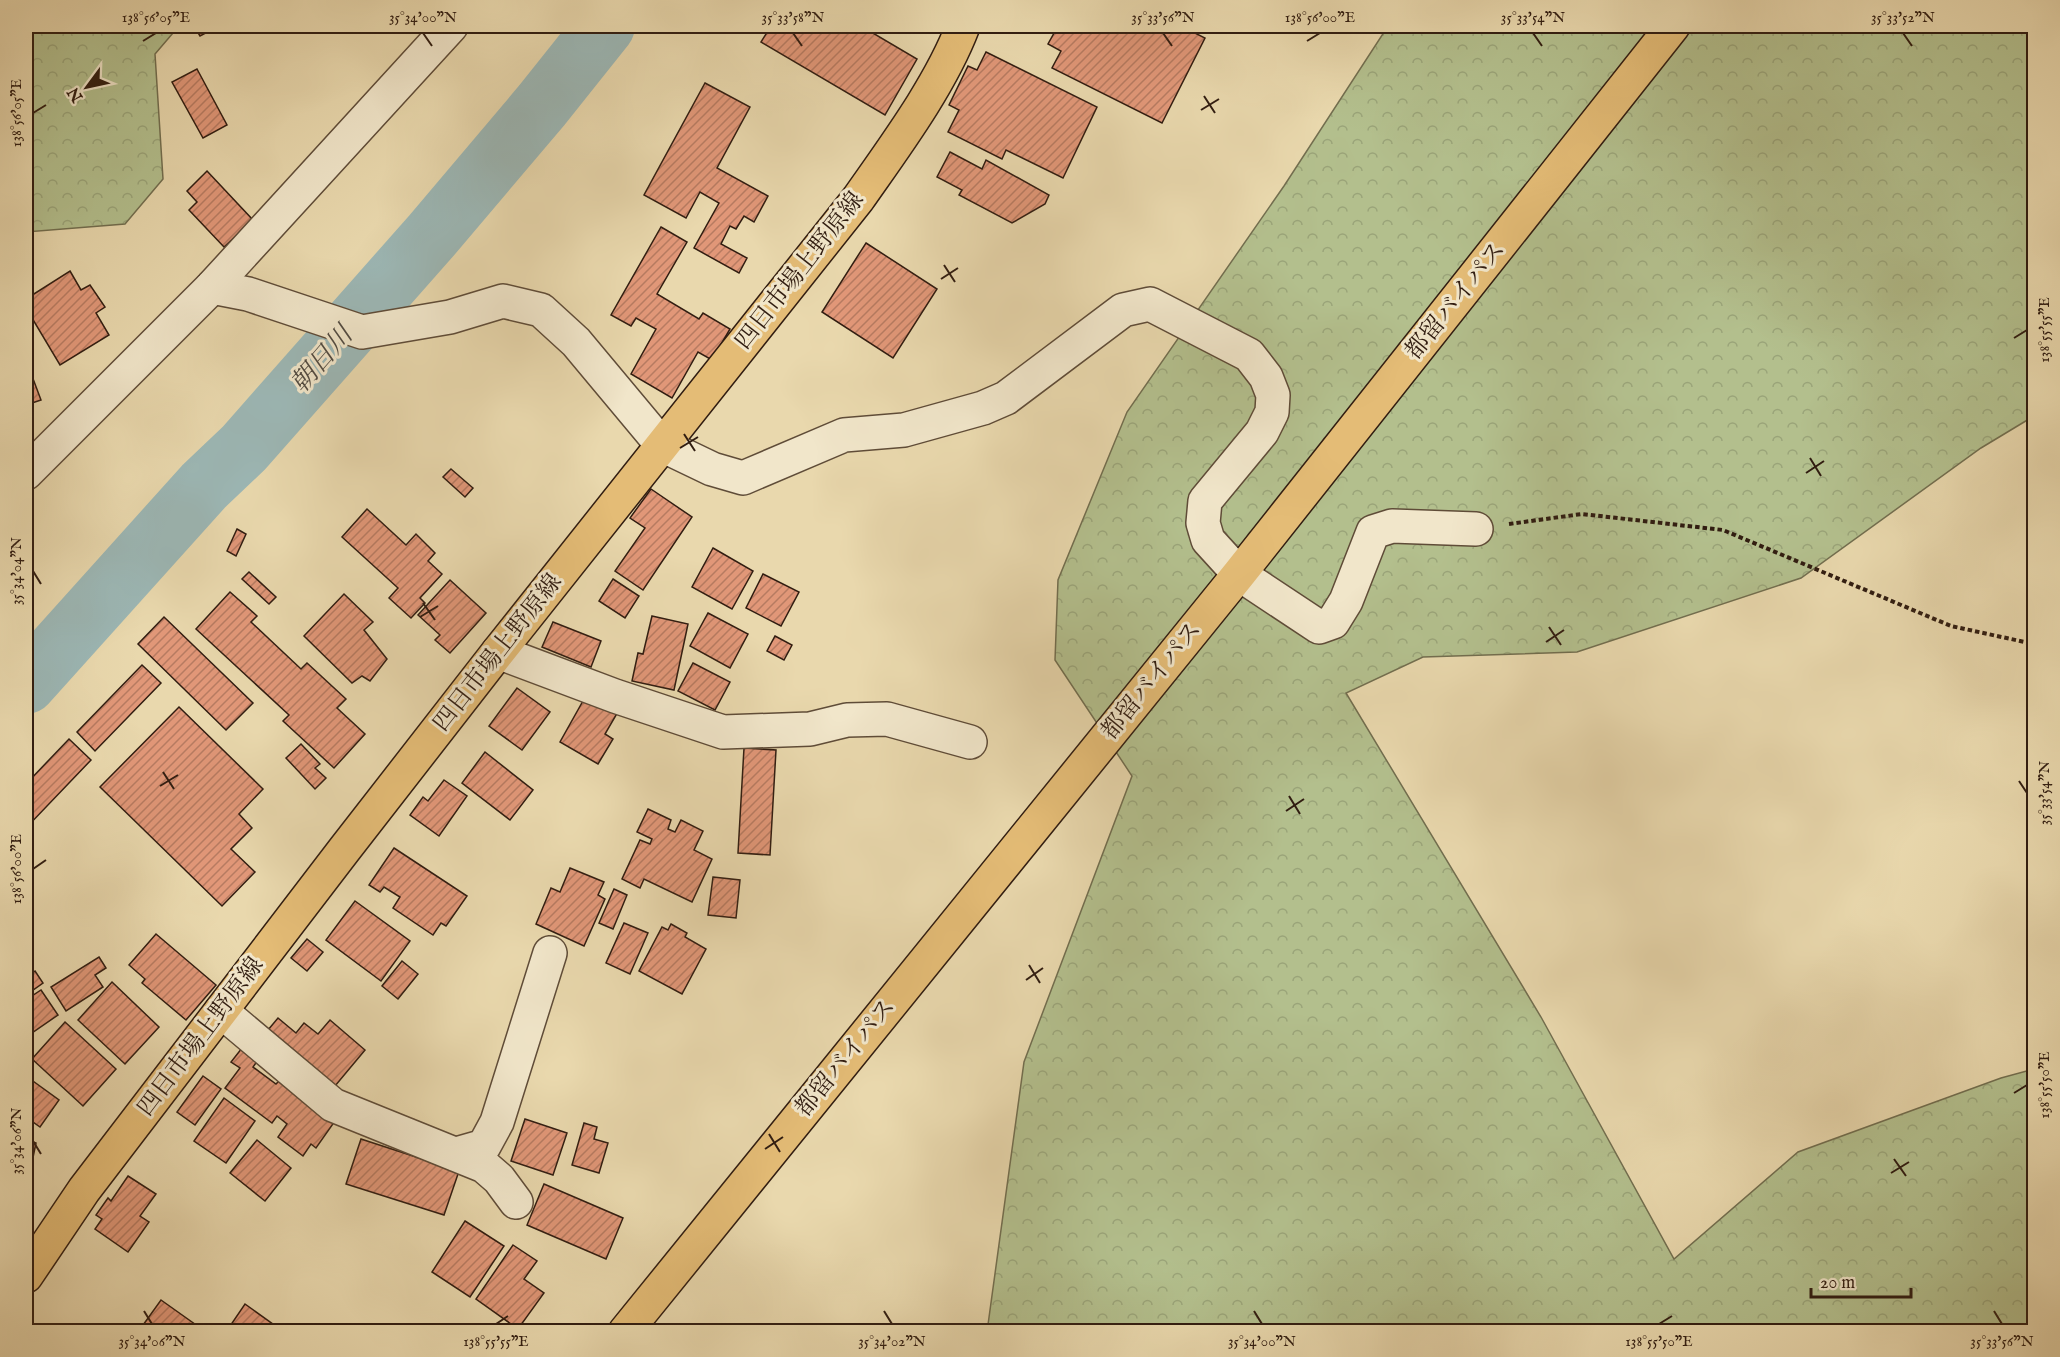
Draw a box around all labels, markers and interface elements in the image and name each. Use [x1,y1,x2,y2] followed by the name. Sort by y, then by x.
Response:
[122,8,190,27] text: 138°56'05"E
[389,8,457,27] text: 35°34'00"N
[762,8,824,27] text: 35°33'58"N
[1131,8,1195,27] text: 35°33'56"N
[1285,8,1355,27] text: 138°56'00"E
[1501,8,1565,27] text: 35°33'54"N
[1871,8,1935,27] text: 35°33'52"N
[57,57,117,117] north arrow
[7,79,26,147] text: 138°56'05"E
[64,83,89,106] text: N
[729,186,871,356] street label: 四日市場上野原線
[1399,235,1513,367] street label: 都留バイパス
[2035,297,2054,363] text: 138°55'55"E
[284,317,362,400] water label: 朝日川
[7,537,26,605] text: 35°34'04"N
[427,568,569,738] street label: 四日市場上野原線
[1095,615,1209,747] street label: 都留バイパス
[2035,761,2054,825] text: 35°33'54"N
[7,834,26,904] text: 138°56'00"E
[131,951,271,1123] street label: 四日市場上野原線
[789,992,903,1124] street label: 都留バイパス
[2035,1051,2054,1119] text: 138°55'50"E
[7,1107,26,1175] text: 35°34'06"N
[1811,1261,1912,1299] scale bar
[1820,1272,1855,1295] text: 20 m
[118,1332,186,1351] text: 35°34'06"N
[463,1332,529,1351] text: 138°55'55"E
[858,1332,926,1351] text: 35°34'02"N
[1228,1332,1296,1351] text: 35°34'00"N
[1625,1332,1693,1351] text: 138°55'50"E
[1970,1332,2034,1351] text: 35°33'56"N

